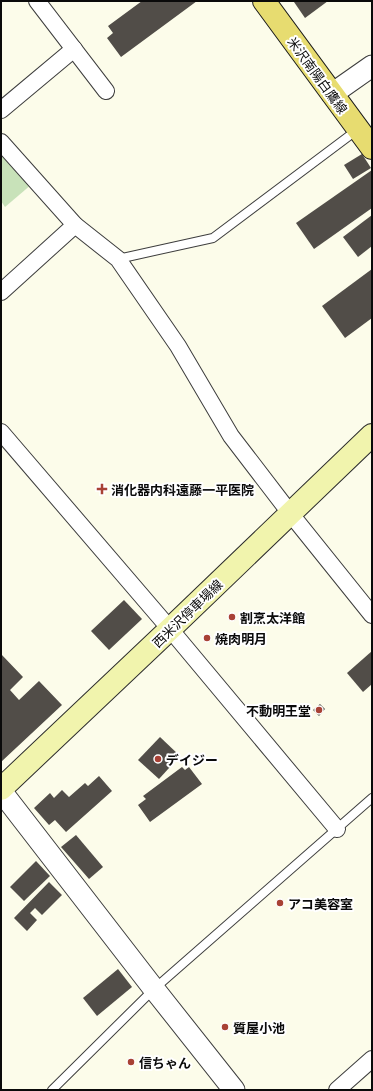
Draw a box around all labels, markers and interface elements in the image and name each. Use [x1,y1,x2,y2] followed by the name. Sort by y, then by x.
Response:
[284,33,352,117] street label: 米沢南陽白鷹線
[111,480,254,499] place label: 消化器内科遠藤一平医院
[96,483,108,495] marker: 消化器内科遠藤一平医院
[148,575,226,651] street label: 西米沢停車場線
[240,608,305,627] place label: 割烹太洋館
[227,612,237,622] marker: 割烹太洋館
[215,629,267,648] place label: 焼肉明月
[202,633,212,643] marker: 焼肉明月
[246,701,311,720] place label: 不動明王堂
[314,705,324,715] marker: 不動明王堂
[166,750,218,769] place label: デイジー
[153,754,163,764] marker: デイジー
[288,894,353,913] place label: アコ美容室
[275,898,285,908] marker: アコ美容室
[233,1018,285,1037] place label: 質屋小池
[220,1022,230,1032] marker: 質屋小池
[139,1053,191,1072] place label: 信ちゃん
[126,1057,136,1067] marker: 信ちゃん

